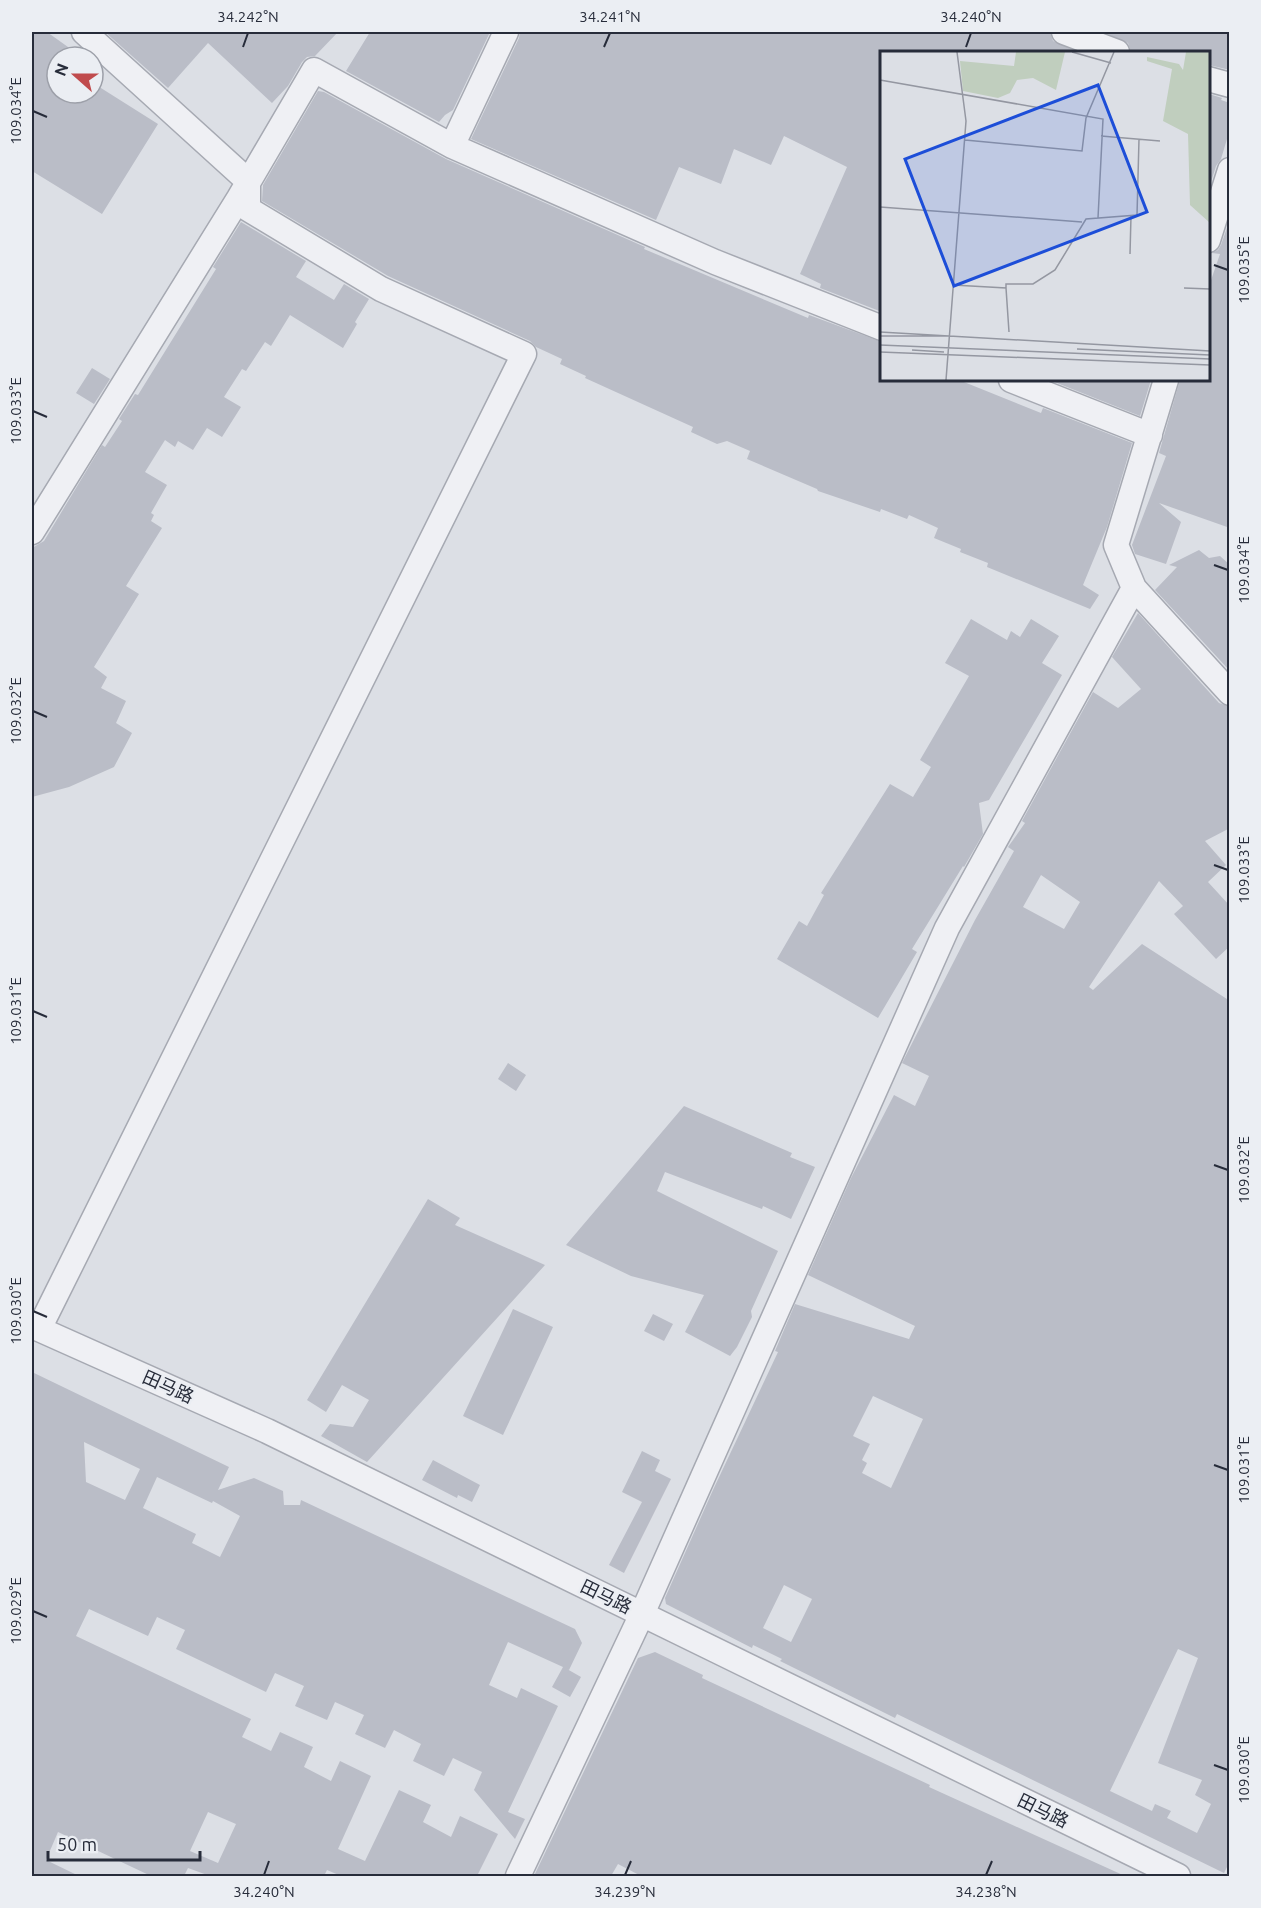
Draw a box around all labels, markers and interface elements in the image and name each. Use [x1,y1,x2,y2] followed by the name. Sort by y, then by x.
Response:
[217,8,279,25] text: 34.242°N
[579,8,641,25] text: 34.241°N
[940,8,1002,25] text: 34.240°N
[45,45,105,105] north arrow
[880,51,1210,381] inset map
[50,61,72,78] text: N
[7,77,24,145] text: 109.034°E
[1235,236,1252,304] text: 109.035°E
[7,377,24,445] text: 109.033°E
[1235,536,1252,604] text: 109.034°E
[7,677,24,745] text: 109.032°E
[1235,836,1252,904] text: 109.033°E
[7,977,24,1045] text: 109.031°E
[1235,1136,1252,1204] text: 109.032°E
[7,1277,24,1345] text: 109.030°E
[140,1366,197,1406] street label: 田马路
[1235,1436,1252,1504] text: 109.031°E
[578,1575,635,1617] street label: 田马路
[7,1577,24,1645] text: 109.029°E
[1235,1736,1252,1804] text: 109.030°E
[1015,1789,1072,1831] street label: 田马路
[48,1824,200,1862] scale bar
[57,1834,97,1854] text: 50 m
[233,1883,295,1900] text: 34.240°N
[594,1883,656,1900] text: 34.239°N
[955,1883,1017,1900] text: 34.238°N

